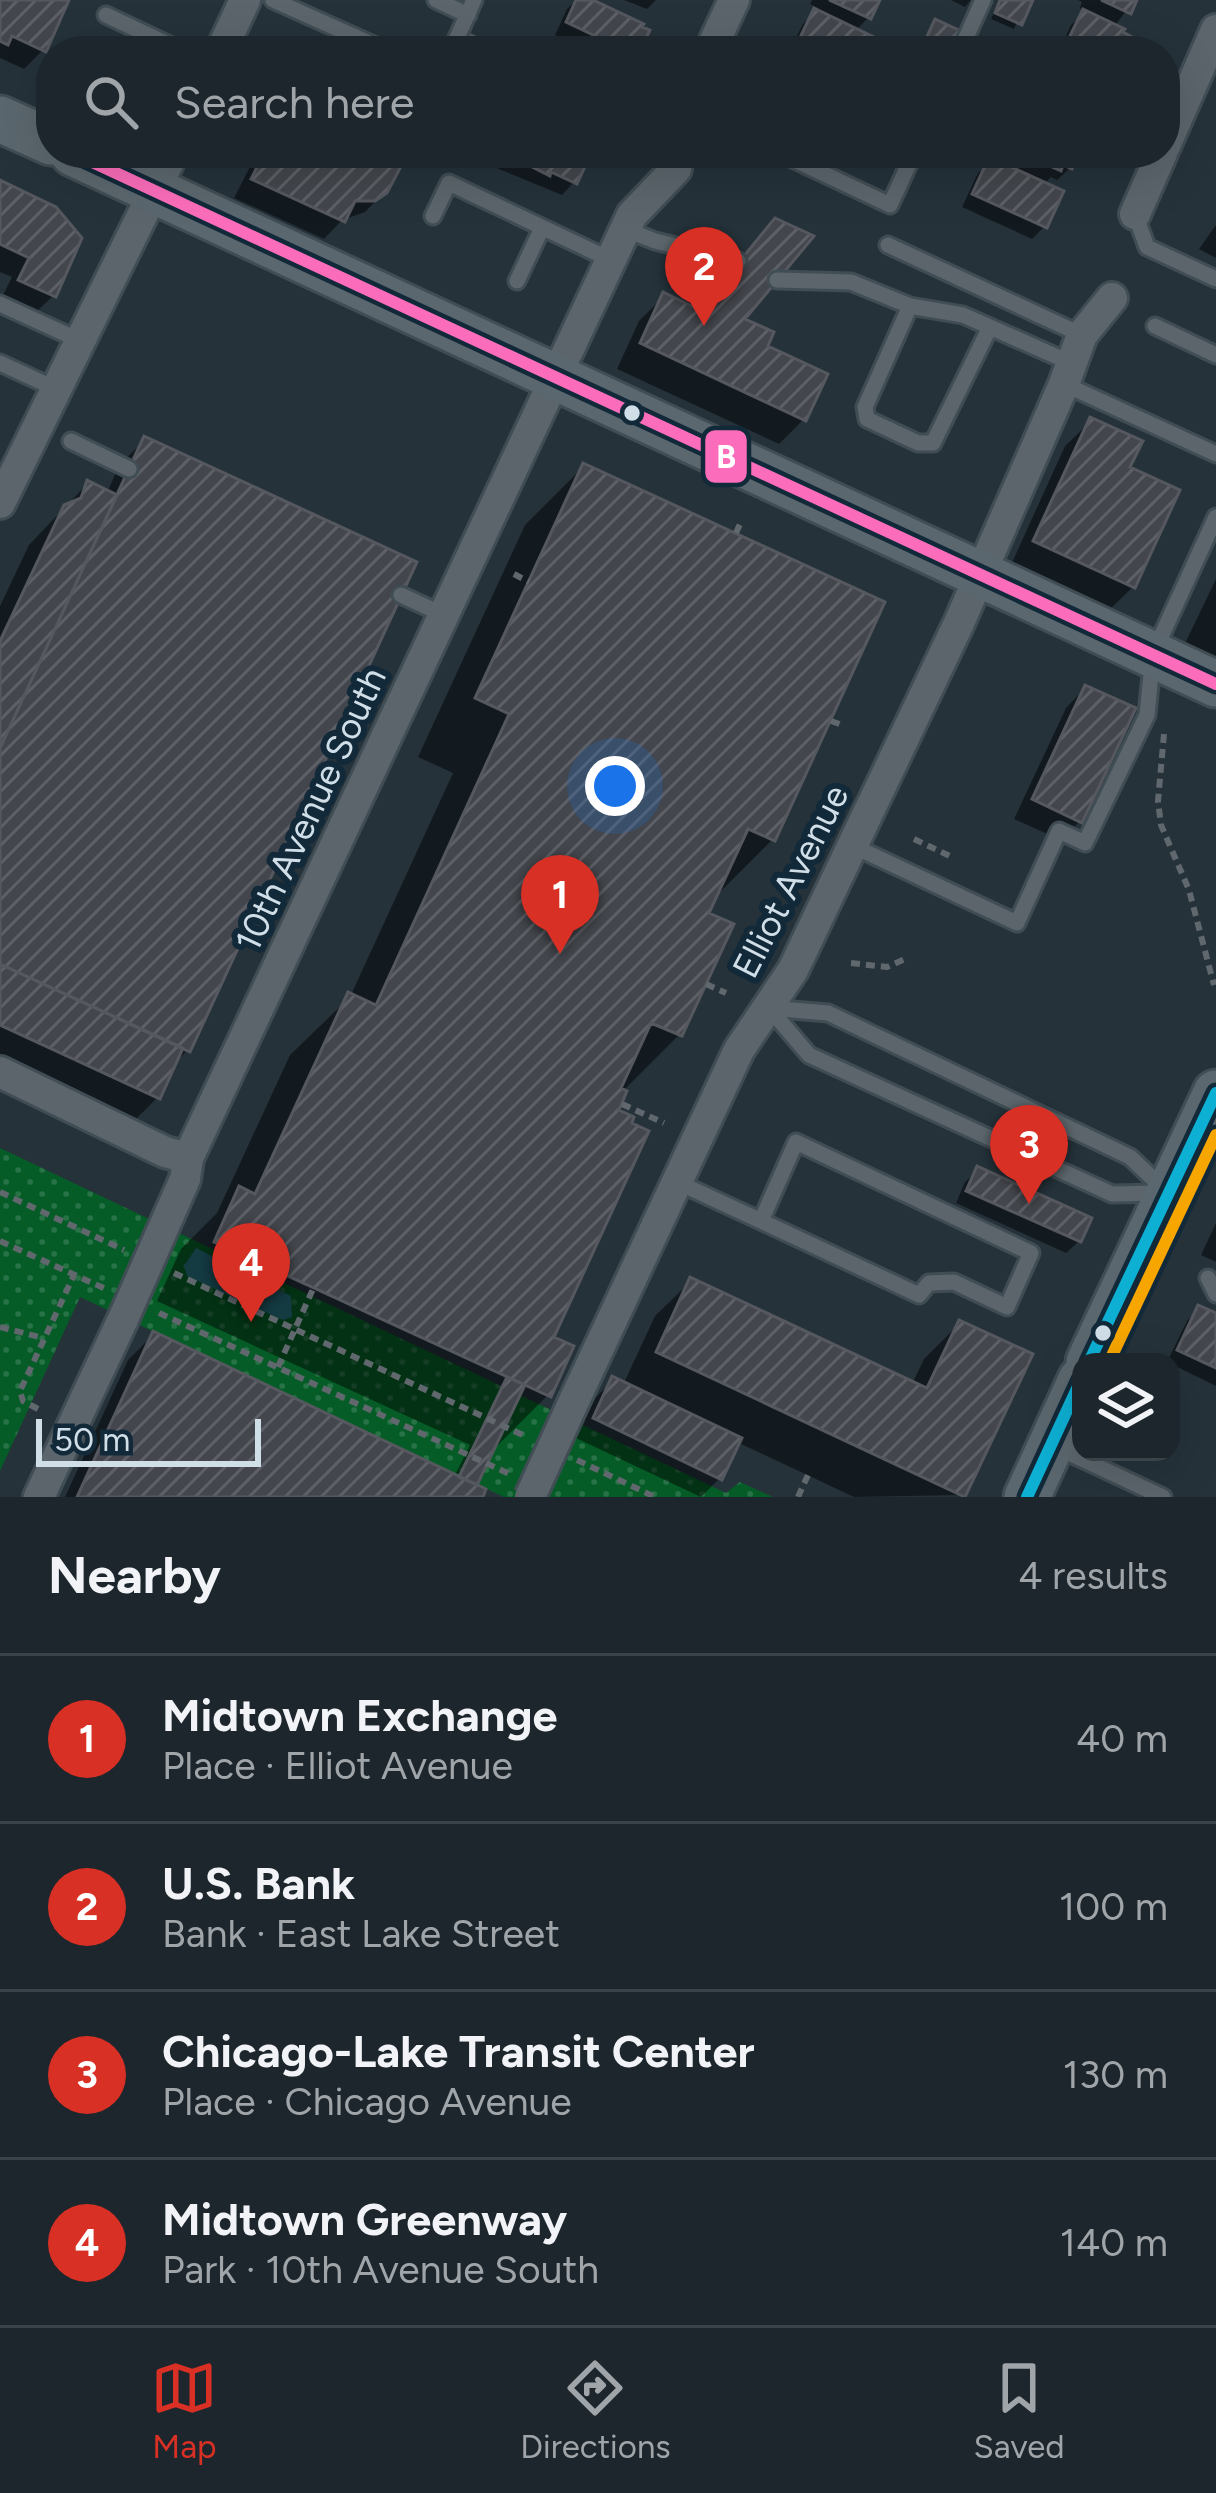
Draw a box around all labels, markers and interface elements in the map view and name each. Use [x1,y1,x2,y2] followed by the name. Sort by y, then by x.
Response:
[36,36,1180,168] search box
[78,69,144,135] icon: search
[174,75,414,129] text: Search here
[665,227,743,326] pin: 2
[621,402,643,424] unlabelled marker
[703,428,749,485] line badge: B
[716,437,736,476] text: B
[226,661,395,958] street label: 10th Avenue South
[585,756,645,816] your location
[723,778,857,985] street label: Elliot Avenue
[521,855,599,954] pin: 1
[990,1105,1068,1204] pin: 3
[212,1223,290,1322] pin: 4
[1092,1322,1114,1344] unlabelled marker
[1072,1353,1180,1461] map controls
[1072,1353,1180,1461] button: layers
[36,1413,261,1466] scale bar
[54,1420,130,1459] text: 50 m
[48,1545,221,1606] text: Nearby
[1018,1552,1168,1599] text: 4 results
[162,1688,557,1742] text: Midtown Exchange
[79,1715,95,1762] text: 1
[1076,1715,1168,1762] text: 40 m
[162,1742,513,1789] text: Place · Elliot Avenue
[162,1856,355,1910] text: U.S. Bank
[76,1883,98,1930] text: 2
[1059,1883,1168,1930] text: 100 m
[162,1910,560,1957] text: Bank · East Lake Street
[162,2024,755,2078] text: Chicago-Lake Transit Center
[76,2051,98,2098] text: 3
[1063,2051,1168,2098] text: 130 m
[162,2078,572,2125] text: Place · Chicago Avenue
[162,2192,567,2246] text: Midtown Greenway
[75,2219,99,2266] text: 4
[1060,2219,1168,2266] text: 140 m
[162,2246,599,2293] text: Park · 10th Avenue South
[151,2355,217,2466] tab: Map
[520,2355,671,2466] tab: Directions
[974,2355,1065,2466] tab: Saved

